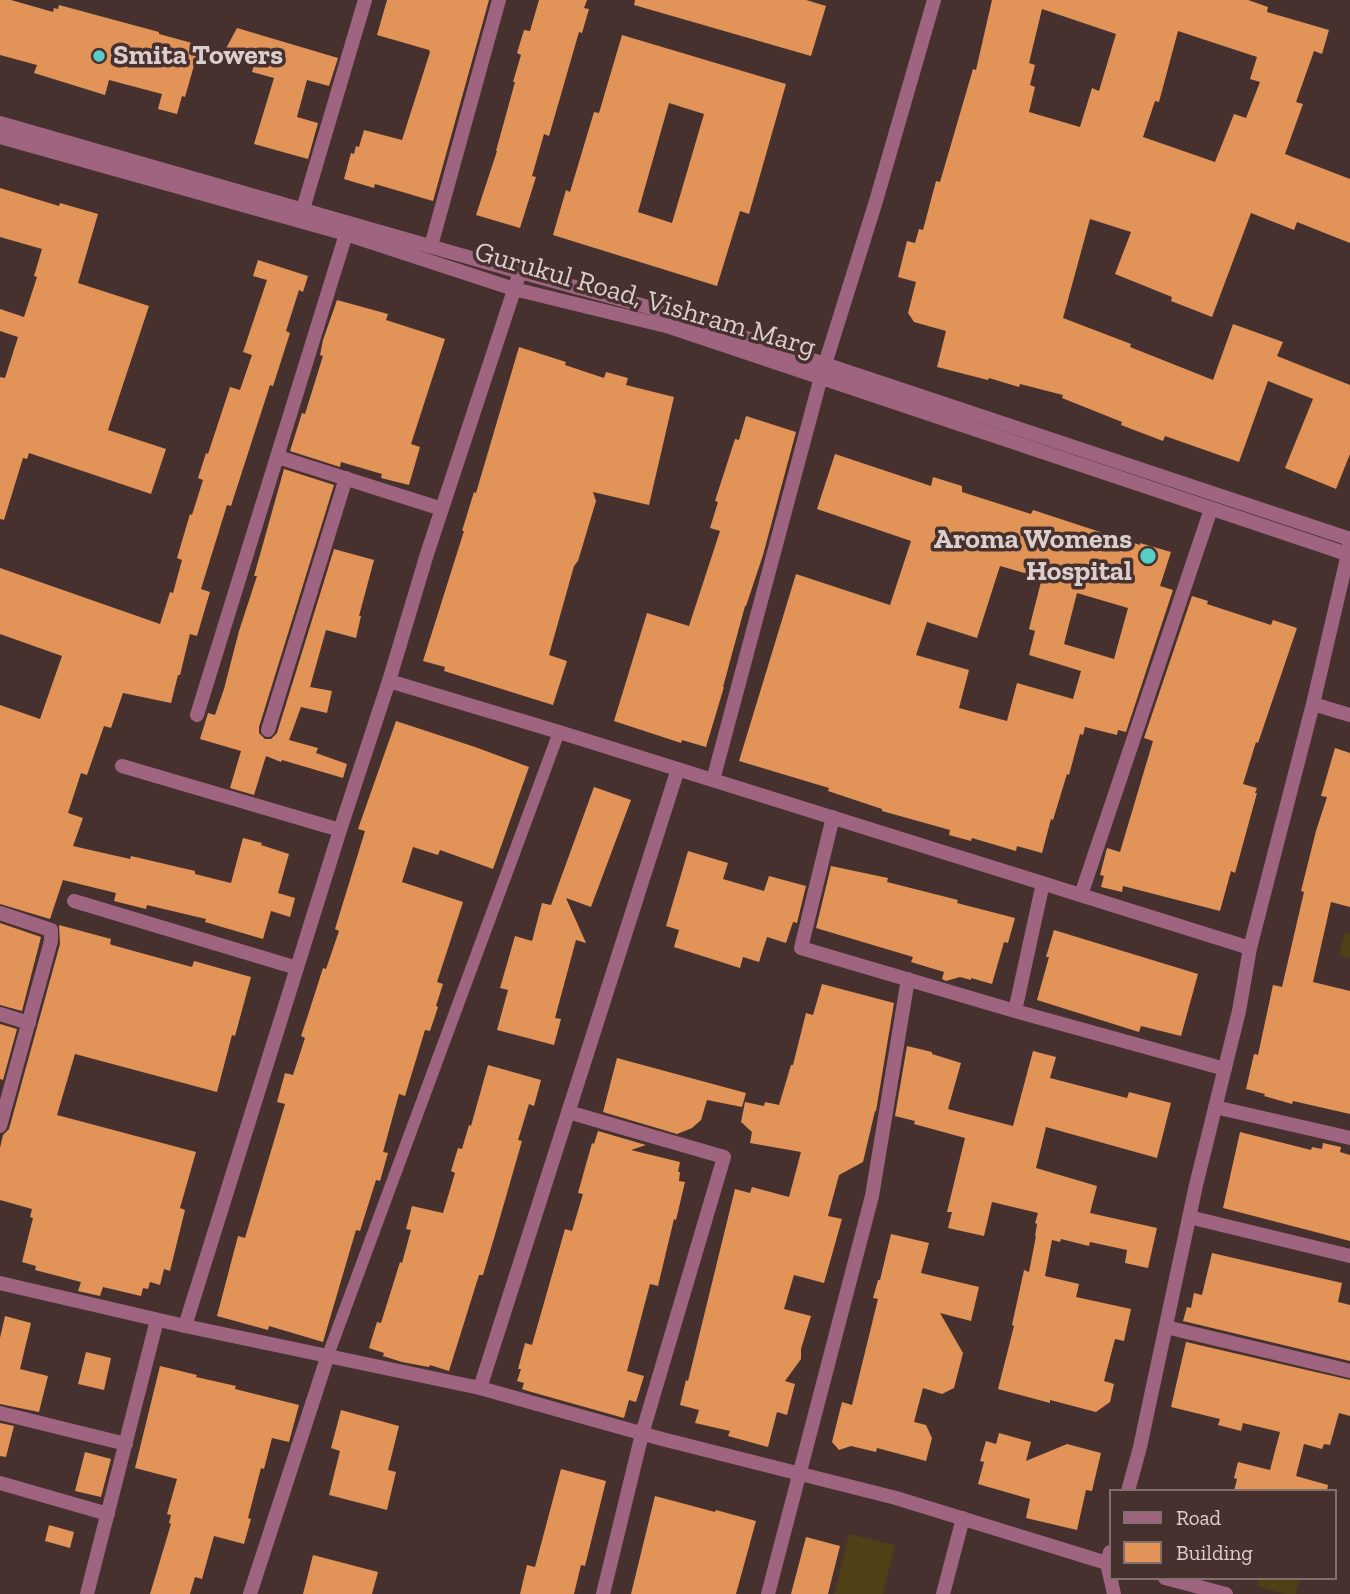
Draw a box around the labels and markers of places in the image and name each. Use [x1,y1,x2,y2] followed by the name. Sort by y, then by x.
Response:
[113,39,283,73] place label: Smita Towers
[91,48,107,64] marker: Smita Towers
[934,523,1132,589] place label: Aroma Womens Hospital
[1138,546,1158,566] marker: Aroma Womens Hospital

